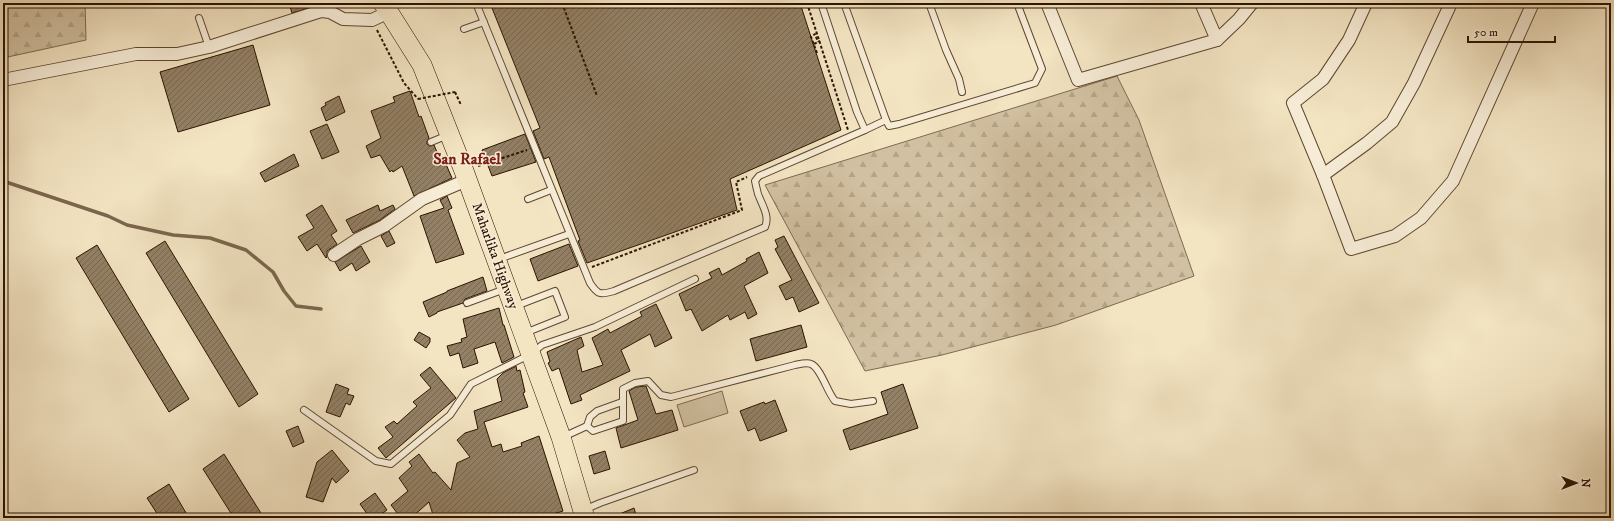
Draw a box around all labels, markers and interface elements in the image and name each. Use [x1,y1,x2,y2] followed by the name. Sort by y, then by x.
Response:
[1468,18,1555,44] scale bar
[1474,25,1498,40] text: 50 m
[433,149,502,169] district label: San Rafael
[467,200,523,312] street label: Maharlika Highway
[1556,463,1596,503] north arrow
[1578,478,1592,488] text: N

